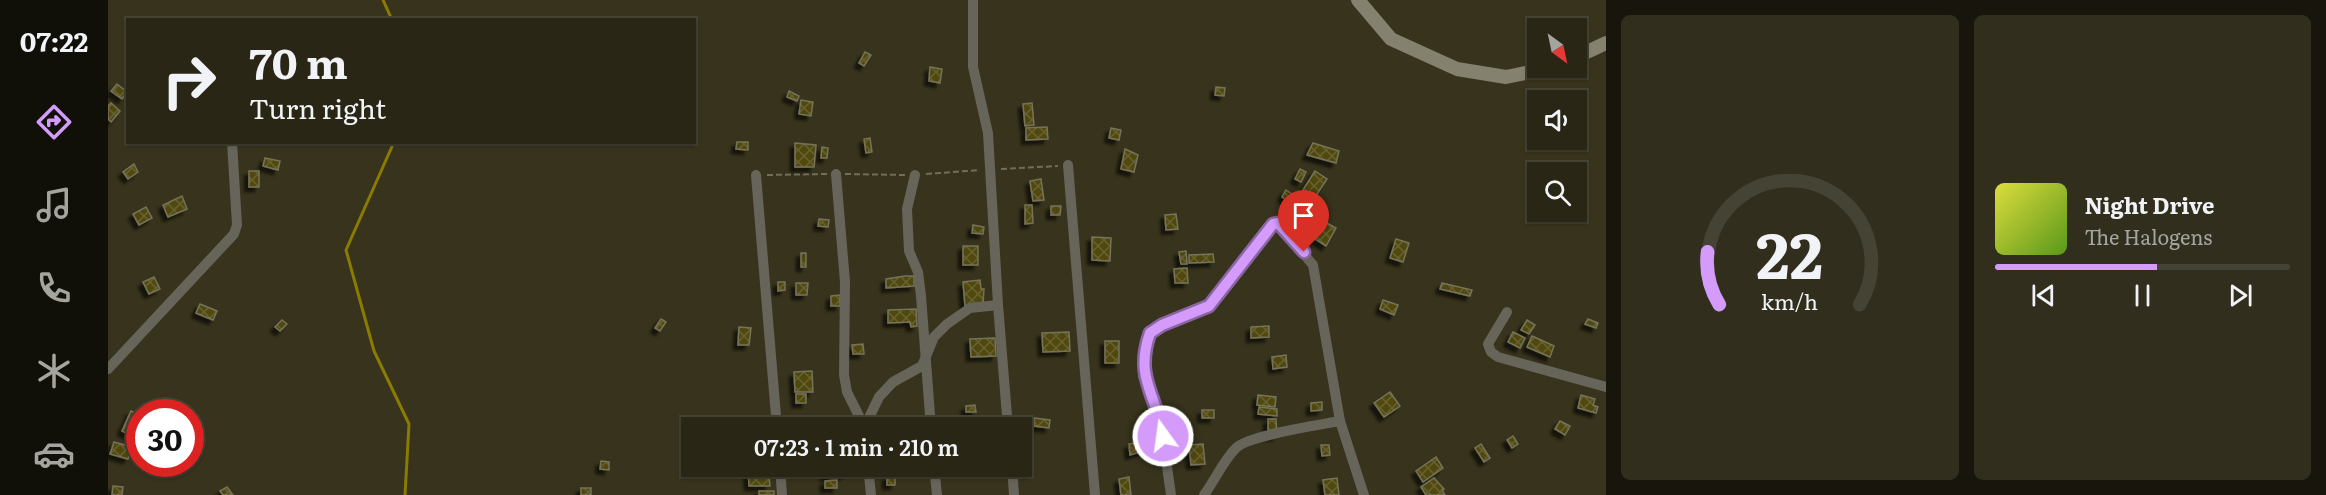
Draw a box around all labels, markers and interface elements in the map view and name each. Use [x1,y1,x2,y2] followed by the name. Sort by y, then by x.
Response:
[1527,18,1587,78] north arrow
[1527,18,1587,222] map controls
[20,20,88,60] text: 07:22
[249,30,348,92] text: 70 m
[150,42,228,120] icon: right
[249,87,386,127] text: Turn right
[1527,90,1587,150] button: sound
[33,101,75,143] icon: directions
[1527,162,1587,222] button: search
[33,184,75,226] icon: music
[2085,188,2214,221] text: Night Drive
[1278,190,1329,252] pin
[1287,199,1320,232] icon: arrive
[1756,206,1823,298] text: 22
[2085,221,2212,251] text: The Halogens
[33,267,75,309] icon: phone
[2027,279,2060,312] icon: previous
[2126,279,2159,312] icon: pause
[2224,279,2257,312] icon: next
[1761,285,1818,317] text: km/h
[33,350,75,392] icon: climate
[126,399,204,477] speed limit sign: 30
[1131,404,1195,468] position arrow
[754,430,959,463] text: 07:23 · 1 min · 210 m
[33,433,75,475] icon: car

